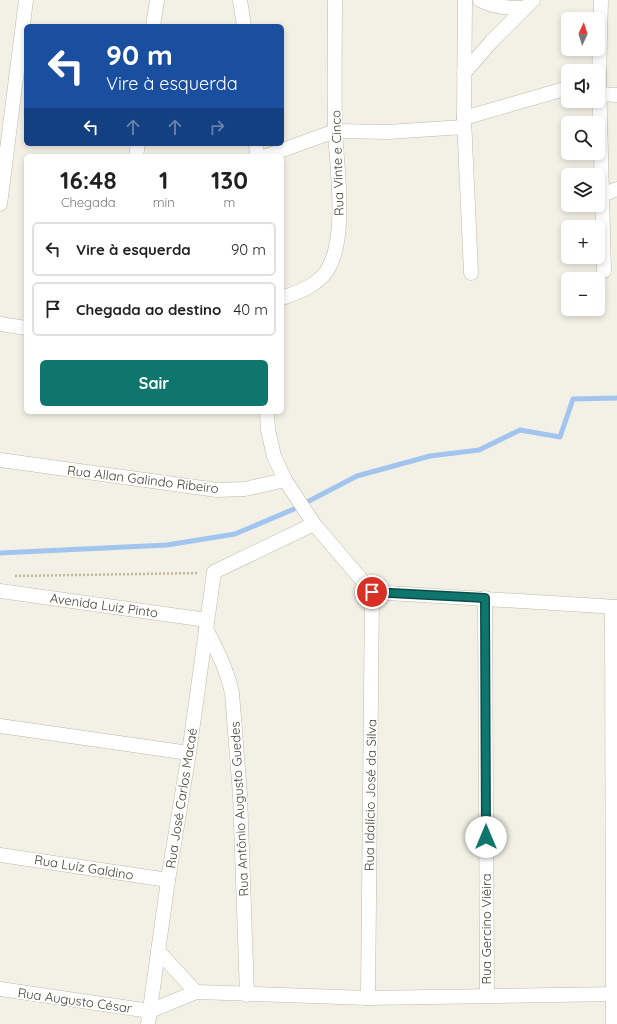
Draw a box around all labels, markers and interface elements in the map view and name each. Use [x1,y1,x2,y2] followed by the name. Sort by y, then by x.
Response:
[561,12,605,56] north arrow
[561,12,605,316] map controls
[106,37,173,72] text: 90 m
[40,40,92,92] icon: left
[561,64,605,108] button: sound
[106,72,238,95] text: Vire à esquerda
[327,110,347,216] street label: Rua Vinte e Cinco
[80,116,102,138] icon: left
[122,116,144,138] icon: ahead
[164,116,186,138] icon: ahead
[206,116,228,138] icon: right
[561,116,605,160] button: search
[60,165,117,195] text: 16:48
[159,165,168,195] text: 1
[211,165,248,195] text: 130
[561,168,605,212] button: layers
[61,194,116,210] text: Chegada
[153,194,175,210] text: min
[223,194,235,210] text: m
[561,220,605,264] button: +
[42,238,64,260] icon: left
[76,240,191,259] text: Vire à esquerda
[231,240,266,259] text: 90 m
[561,272,605,316] button: −
[42,298,64,320] icon: arrive
[76,300,221,319] text: Chegada ao destino
[233,300,268,319] text: 40 m
[40,360,268,406] button: Sair
[66,462,220,496] street label: Rua Allan Galindo Ribeiro
[355,575,389,609] pin
[361,581,383,603] icon: arrive
[49,589,159,621] street label: Avenida Luiz Pinto
[361,719,379,871] street label: Rua Idalício José da Silva
[226,721,252,897] street label: Rua Antônio Augusto Guedes
[162,727,200,869] street label: Rua José Carlos Macaé
[465,816,507,858] position arrow
[33,851,135,883] street label: Rua Luíz Galdino
[478,873,494,985] street label: Rua Gercino Viêira
[17,984,133,1016] street label: Rua Augusto César

